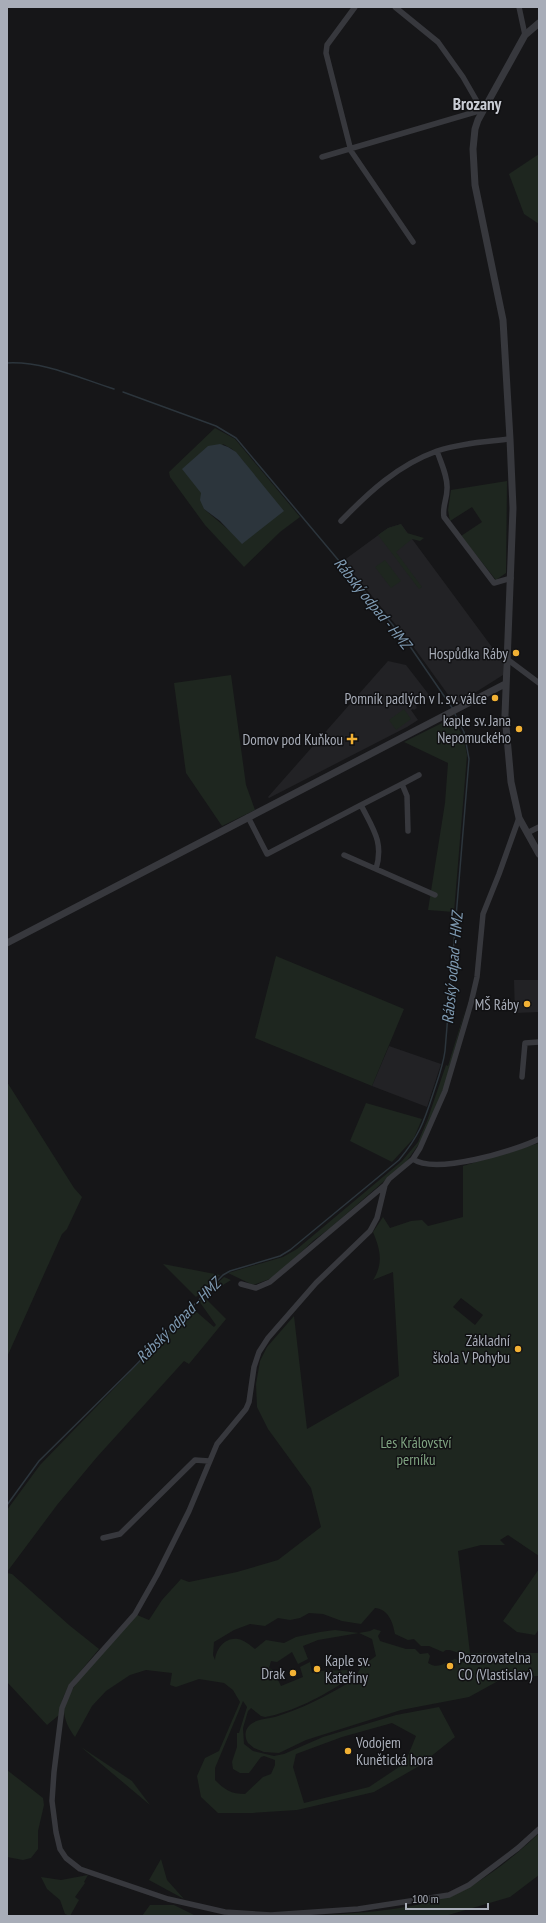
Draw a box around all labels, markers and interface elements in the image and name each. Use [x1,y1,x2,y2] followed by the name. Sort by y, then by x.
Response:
[453,93,502,115] district label: Brozany
[330,553,418,655] water label: Rábský odpad - HMZ
[429,644,508,663] place label: Hospůdka Ráby
[511,648,521,658] marker: Hospůdka Ráby
[344,689,487,708] place label: Pomník padlých v I. sv. válce
[490,693,500,703] marker: Pomník padlých v I. sv. válce
[437,711,511,747] place label: kaple sv. Jana Nepomuckého
[514,724,524,734] marker: kaple sv. Jana Nepomuckého
[242,730,343,749] place label: Domov pod Kuňkou
[346,733,358,745] marker: Domov pod Kuňkou
[437,909,467,1025] water label: Rábský odpad - HMZ
[475,995,519,1014] place label: MŠ Ráby
[522,999,532,1009] marker: MŠ Ráby
[131,1271,227,1367] water label: Rábský odpad - HMZ
[433,1331,511,1367] place label: Základní škola V Pohybu
[513,1344,523,1354] marker: Základní škola V Pohybu
[380,1433,452,1469] park label: Les Království perníku
[458,1648,533,1684] place label: Pozorovatelna CO (Vlastislav)
[325,1651,370,1687] place label: Kaple sv. Kateřiny
[445,1661,455,1671] marker: Pozorovatelna CO (Vlastislav)
[261,1664,285,1683] place label: Drak
[312,1664,322,1674] marker: Kaple sv. Kateřiny
[288,1668,298,1678] marker: Drak
[355,1733,433,1769] place label: Vodojem Kunětická hora
[343,1746,353,1756] marker: Vodojem Kunětická hora
[406,1885,488,1911] scale bar
[412,1891,439,1906] text: 100 m

